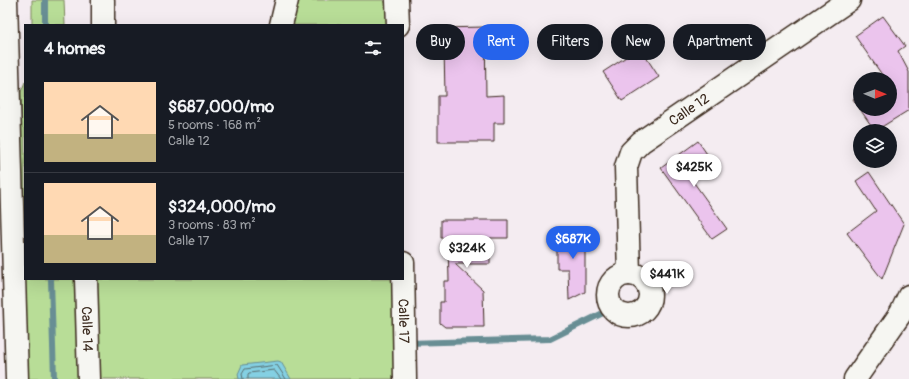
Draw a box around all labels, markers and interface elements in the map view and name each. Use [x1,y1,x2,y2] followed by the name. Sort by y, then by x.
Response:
[416,24,465,60] chip: Buy
[473,24,529,60] chip: Rent
[537,24,603,60] chip: Filters
[611,24,665,60] chip: New
[673,24,766,60] chip: Apartment
[362,37,384,59] icon: filters
[44,38,105,59] text: 4 homes
[853,72,897,116] north arrow
[853,72,897,168] map controls
[665,89,712,129] street label: Calle 12
[168,96,274,117] text: $687,000/mo
[76,98,124,146] icon: home
[168,117,261,133] text: 5 rooms · 168 m²
[853,124,897,168] button: layers
[168,133,210,149] text: Calle 12
[666,154,722,188] pin: $425K
[676,159,712,175] text: $425K
[168,196,276,217] text: $324,000/mo
[76,199,124,247] icon: home
[168,217,256,233] text: 3 rooms · 83 m²
[545,226,601,260] pin: $687K
[555,231,591,247] text: $687K
[168,233,209,249] text: Calle 17
[439,235,495,269] pin: $324K
[449,240,485,256] text: $324K
[639,261,695,295] pin: $441K
[649,266,685,282] text: $441K
[395,299,413,344] street label: Calle 17
[78,306,97,352] street label: Calle 14

